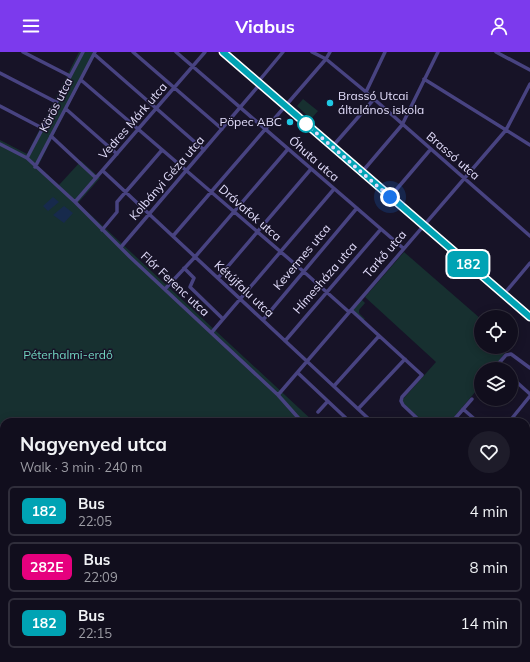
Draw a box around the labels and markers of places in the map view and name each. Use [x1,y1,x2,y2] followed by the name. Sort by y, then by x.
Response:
[338,88,424,117] place label: Brassó Utcai általános iskola
[325,98,335,108] marker: Brassó Utcai általános iskola
[220,114,282,129] place label: Pöpec ABC
[297,115,315,133] unlabelled marker
[285,117,295,127] marker: Pöpec ABC

